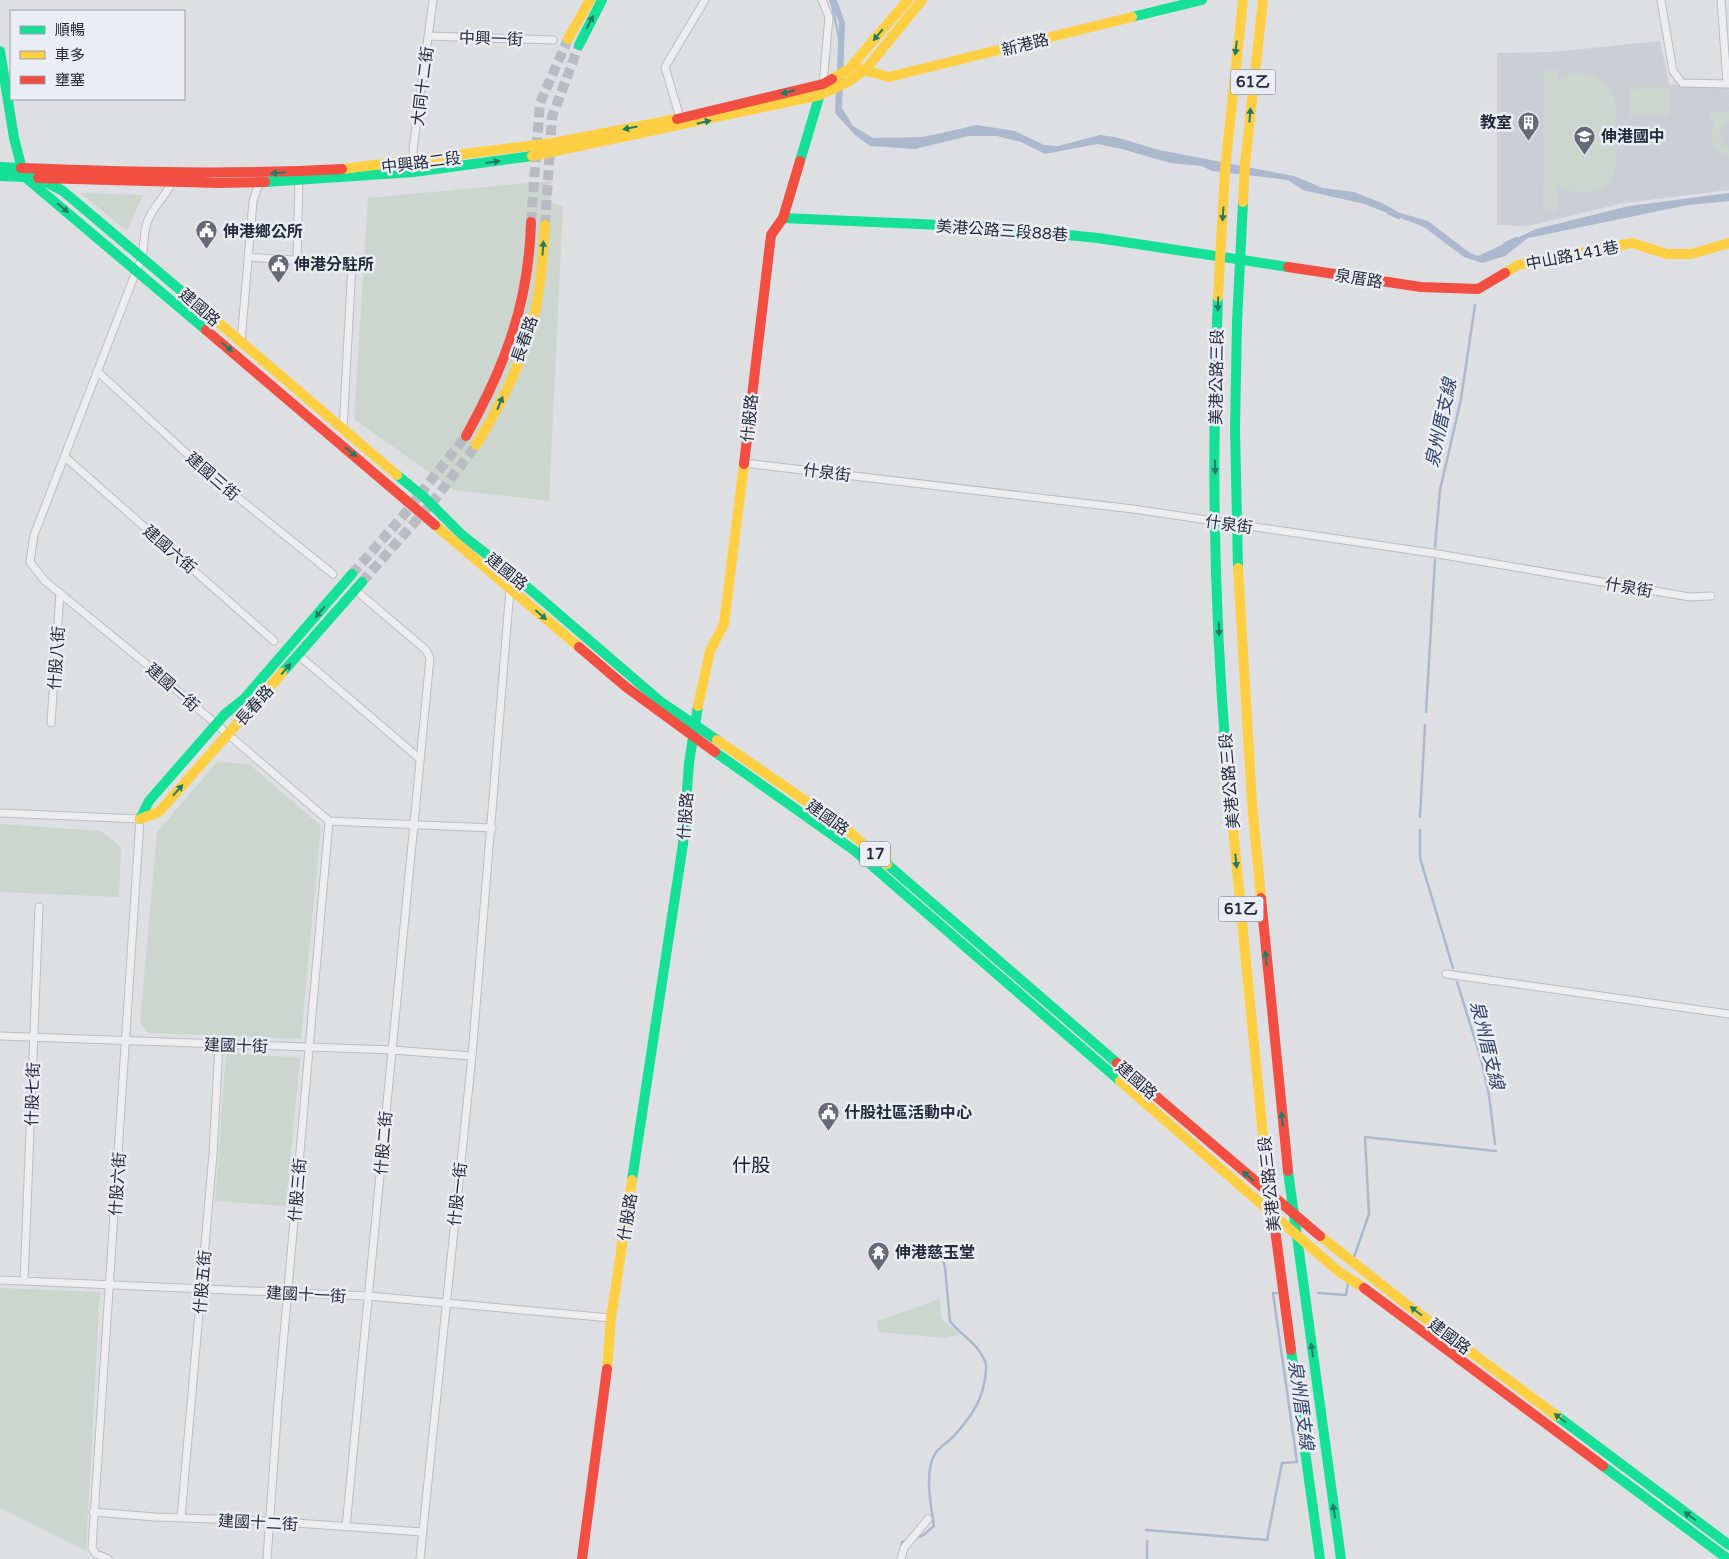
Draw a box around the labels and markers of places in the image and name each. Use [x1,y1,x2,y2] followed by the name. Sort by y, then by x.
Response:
[1516,110,1540,141] building icon: 教室
[1480,113,1512,133] place label: 教室
[1573,124,1597,155] school or university icon: 伸港國中
[1601,127,1665,147] place label: 伸港國中
[195,219,219,250] public building icon: 伸港鄉公所
[223,222,303,242] place label: 伸港鄉公所
[266,252,290,283] public building icon: 伸港分駐所
[294,255,374,275] place label: 伸港分駐所
[816,1100,840,1131] public building icon: 什股社區活動中心
[844,1103,972,1123] place label: 什股社區活動中心
[867,1240,891,1271] temple icon: 伸港慈玉堂
[895,1243,975,1263] place label: 伸港慈玉堂

